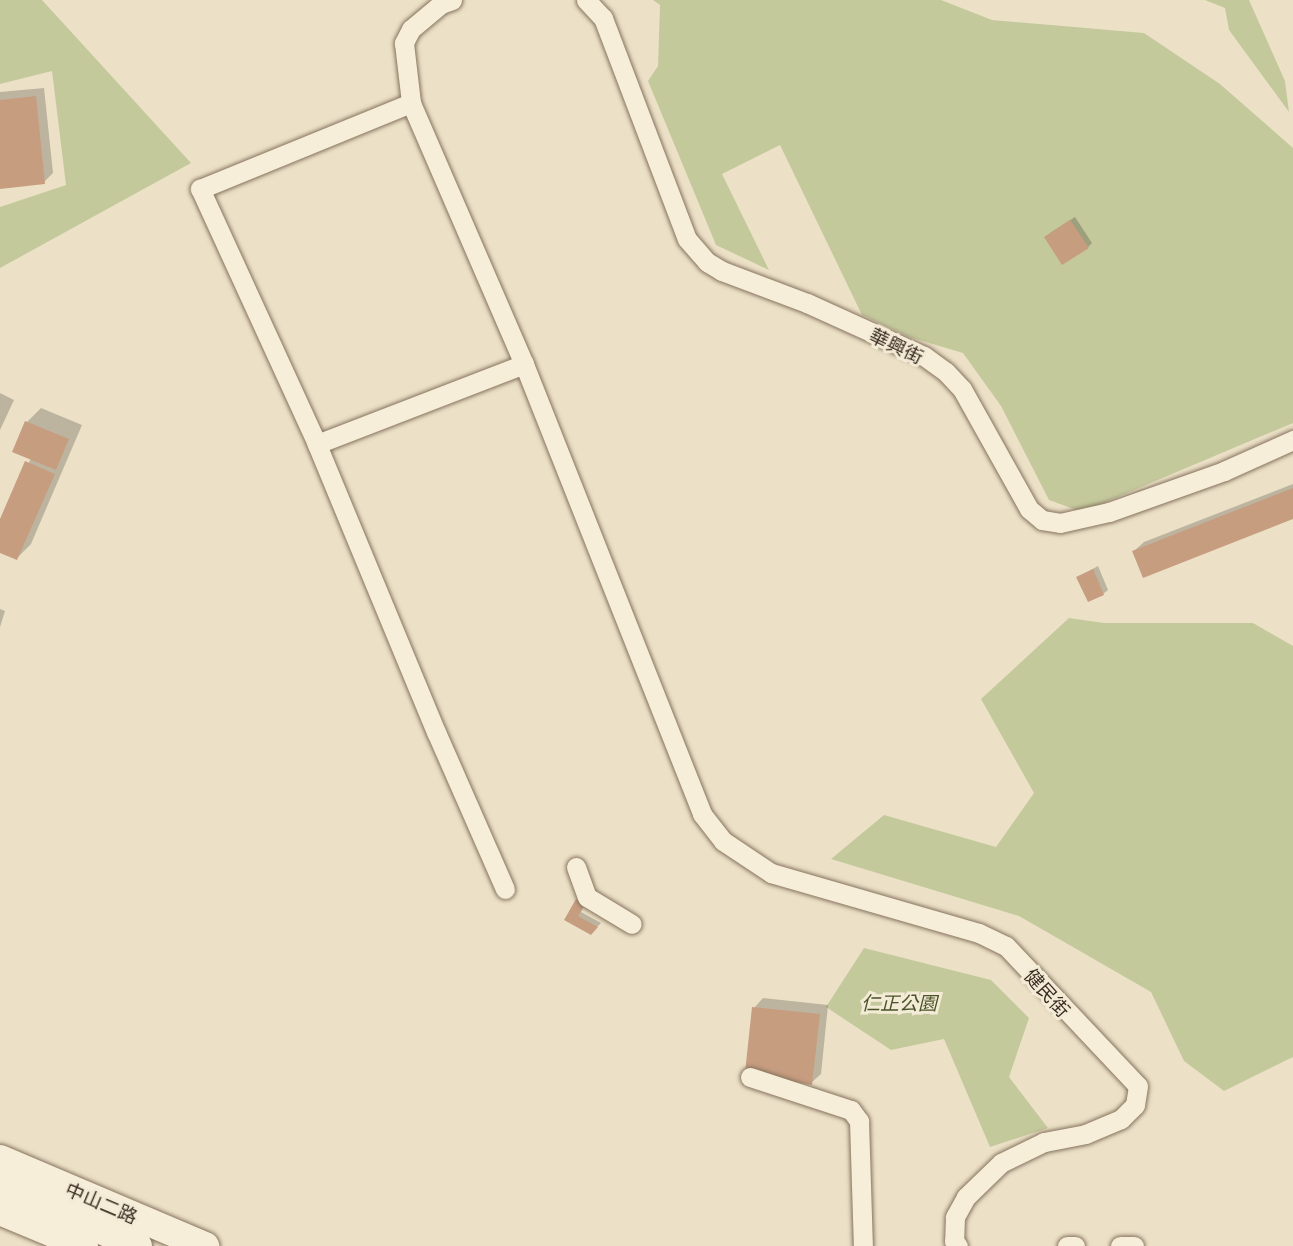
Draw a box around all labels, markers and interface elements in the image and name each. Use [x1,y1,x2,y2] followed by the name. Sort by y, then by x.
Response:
[866,322,928,368] street label: 華興街
[1020,963,1076,1021] street label: 健民街
[861,991,937,1013] park label: 仁正公園
[63,1177,141,1227] street label: 中山二路

